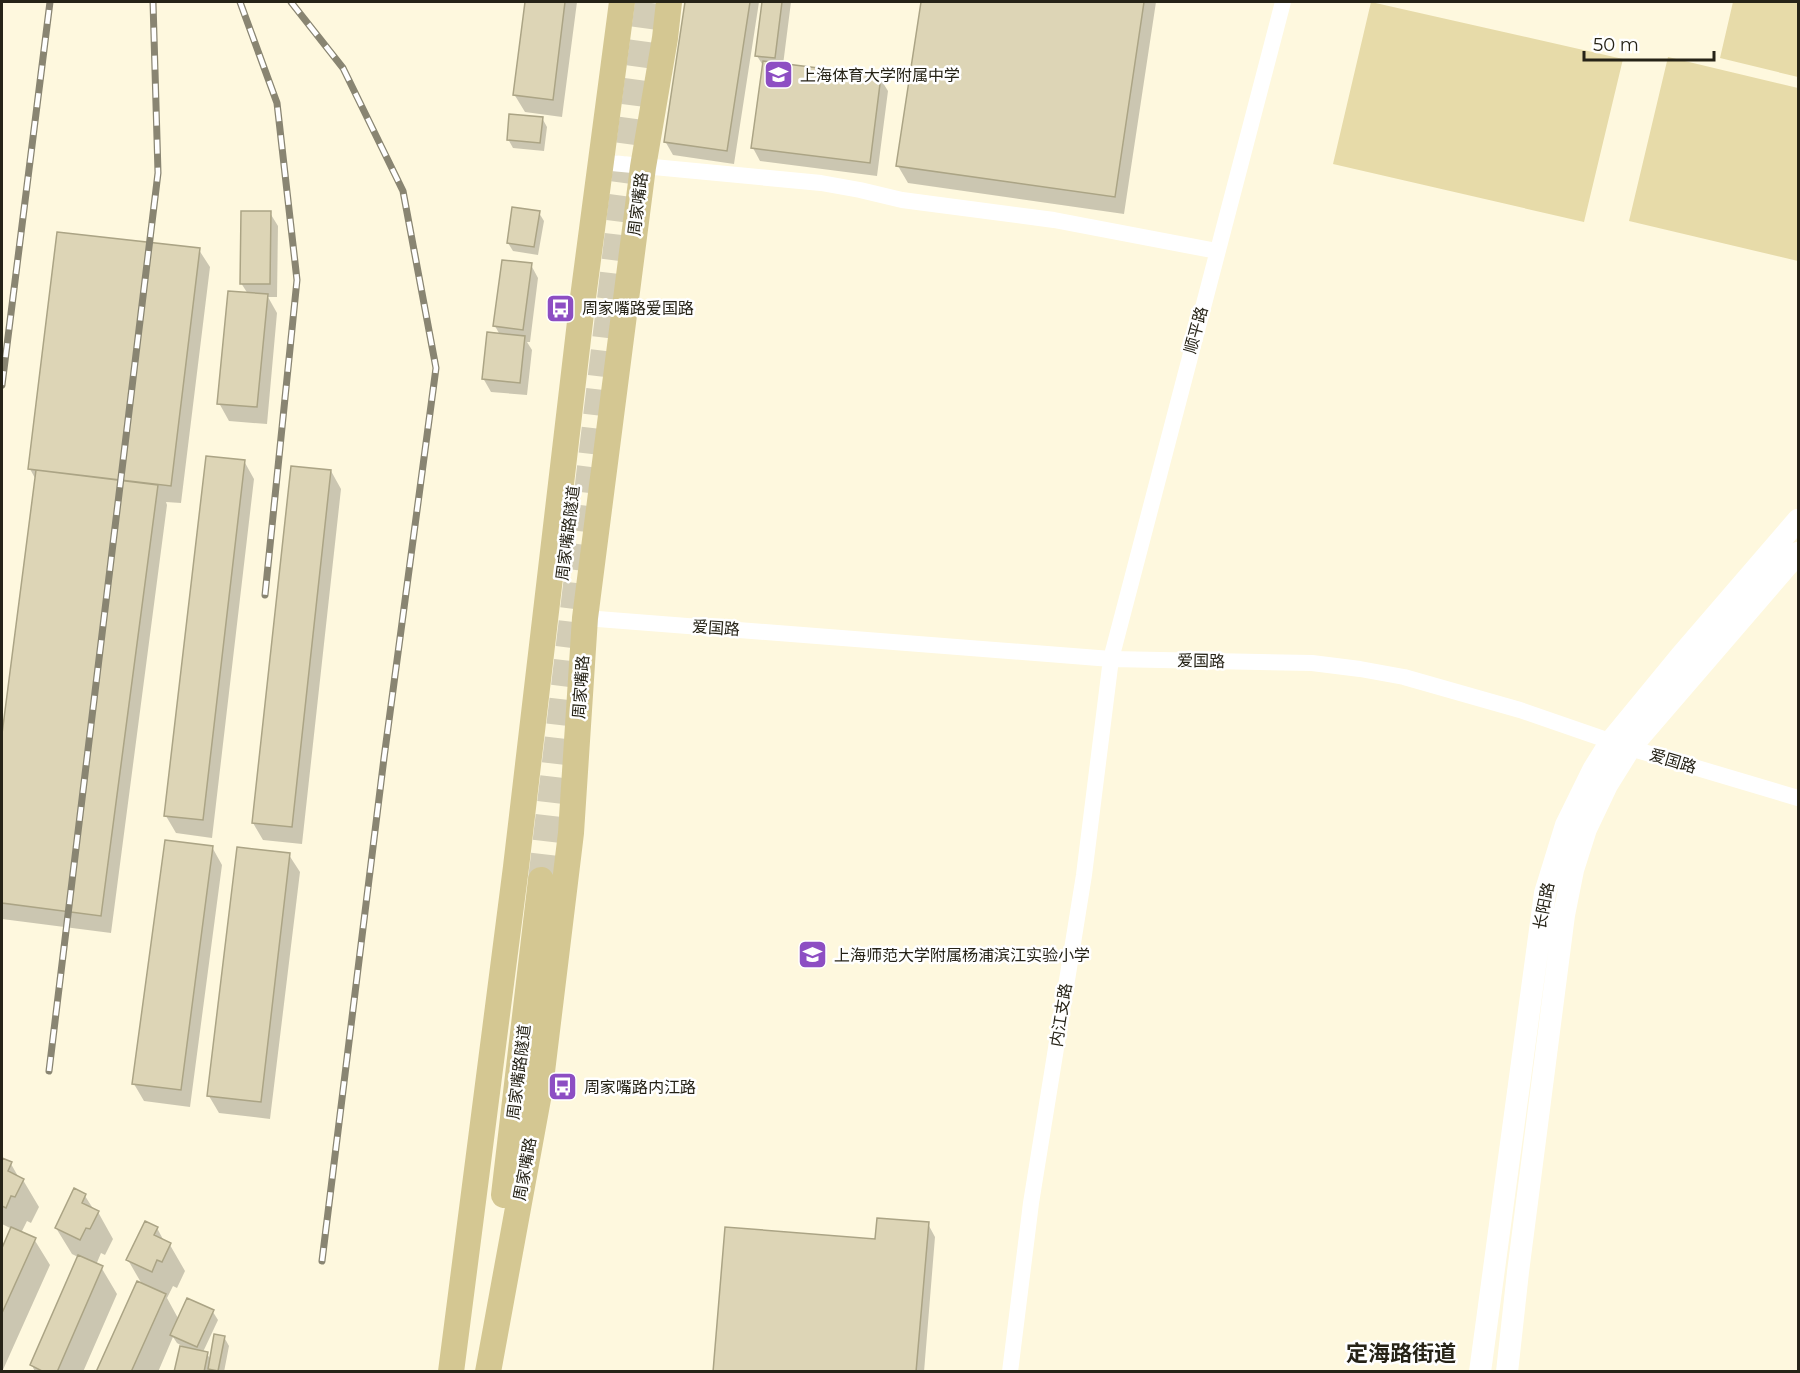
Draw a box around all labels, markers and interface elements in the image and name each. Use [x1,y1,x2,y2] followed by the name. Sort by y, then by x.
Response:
[1584,24,1714,62] scale bar
[1593,34,1639,56] text: 50 m
[763,59,795,91] school or university icon: 上海体育大学附属中学
[800,66,960,85] place label: 上海体育大学附属中学
[625,171,651,237] street label: 周家嘴路
[545,292,577,324] bus stop icon: 周家嘴路爱国路
[582,299,694,318] place label: 周家嘴路爱国路
[1181,304,1211,356] street label: 顺平路
[553,484,583,582] street label: 周家嘴路隧道
[691,617,741,639] street label: 爱国路
[1177,651,1225,671] street label: 爱国路
[569,654,593,720] street label: 周家嘴路
[1647,745,1699,777] street label: 爱国路
[1530,881,1558,931] street label: 长阳路
[797,939,829,971] school or university icon: 上海师范大学附属杨浦滨江实验小学
[834,946,1090,965] place label: 上海师范大学附属杨浦滨江实验小学
[1047,982,1075,1048] street label: 内江支路
[504,1023,534,1121] street label: 周家嘴路隧道
[547,1071,579,1103] bus stop icon: 周家嘴路内江路
[584,1078,696,1097] place label: 周家嘴路内江路
[510,1136,540,1202] street label: 周家嘴路
[1346,1340,1456,1367] district label: 定海路街道

